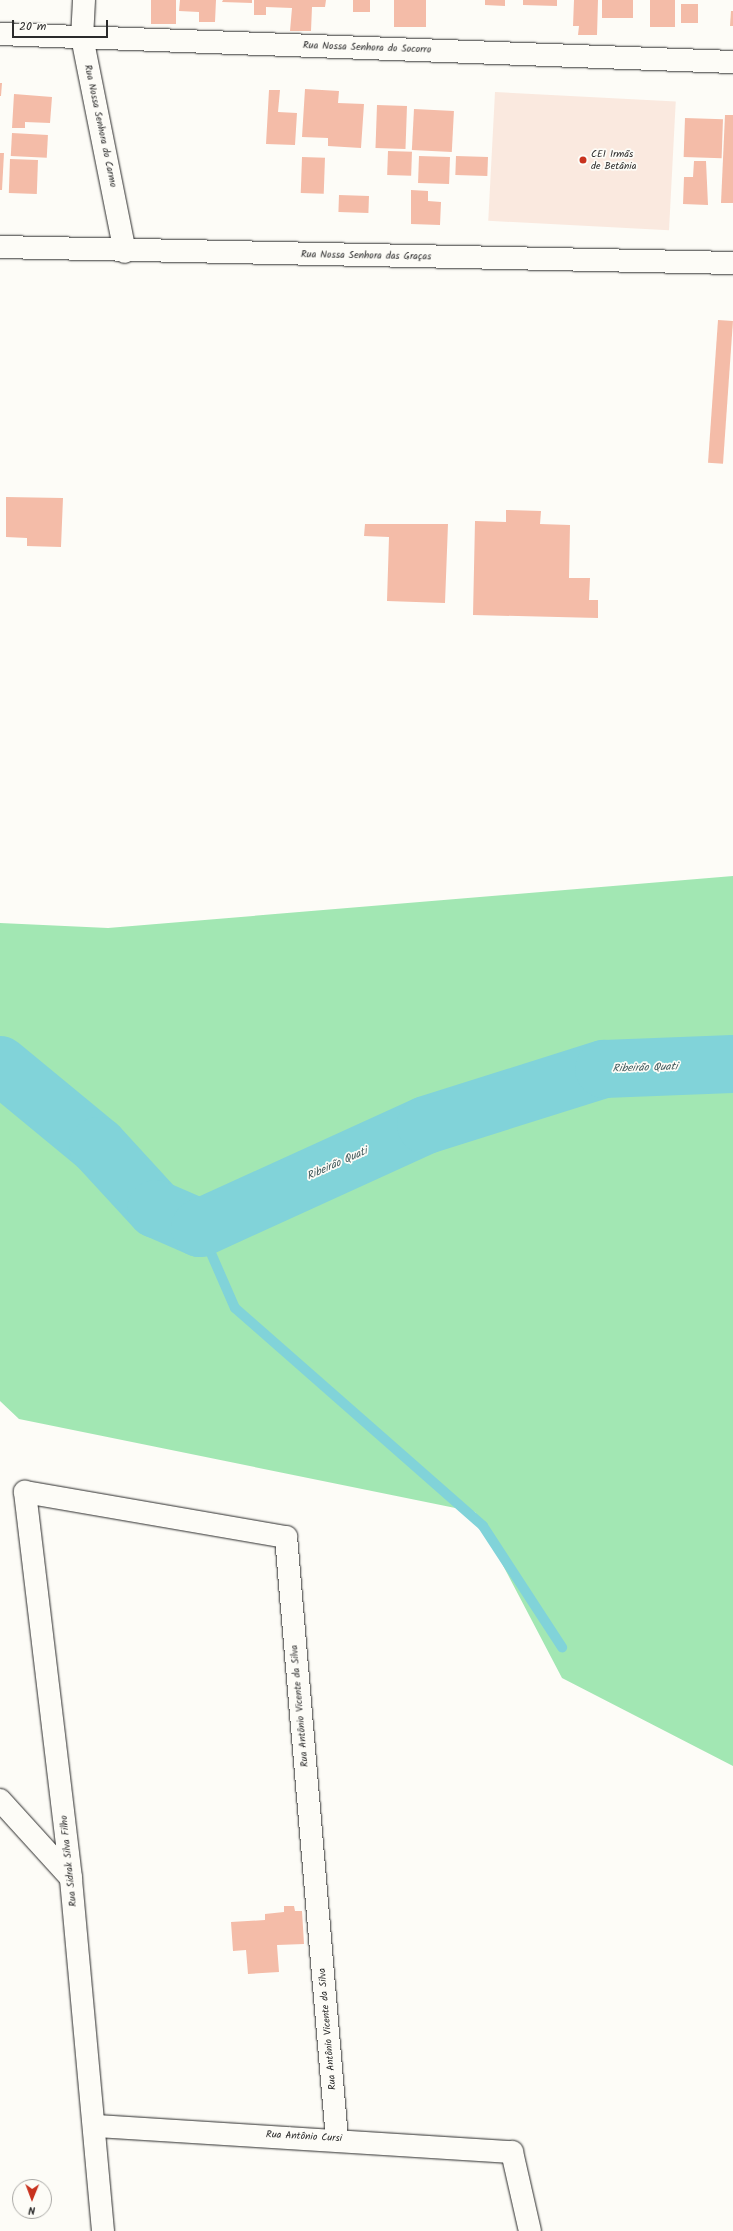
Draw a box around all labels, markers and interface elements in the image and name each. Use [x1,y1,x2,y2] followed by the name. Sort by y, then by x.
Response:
[14,12,110,38] scale bar
[19,17,46,36] text: 20 m
[303,40,431,56] street label: Rua Nossa Senhora do Socorro
[81,64,119,188] street label: Rua Nossa Senhora do Carmo
[591,148,636,172] place label: CEI Irmãs de Betânia
[578,155,588,165] marker: CEI Irmãs de Betânia
[301,249,431,263] street label: Rua Nossa Senhora das Graças
[612,1060,678,1076] water label: Ribeirão Quati
[305,1145,369,1183] water label: Ribeirão Quati
[289,1644,311,1768] street label: Rua Antônio Vicente da Silva
[58,1815,80,1907] street label: Rua Sidrak Silva Filho
[317,1967,339,2091] street label: Rua Antônio Vicente da Silva
[266,2129,342,2145] street label: Rua Antônio Cursi
[12,2179,52,2219] north arrow
[28,2201,35,2219] text: N

